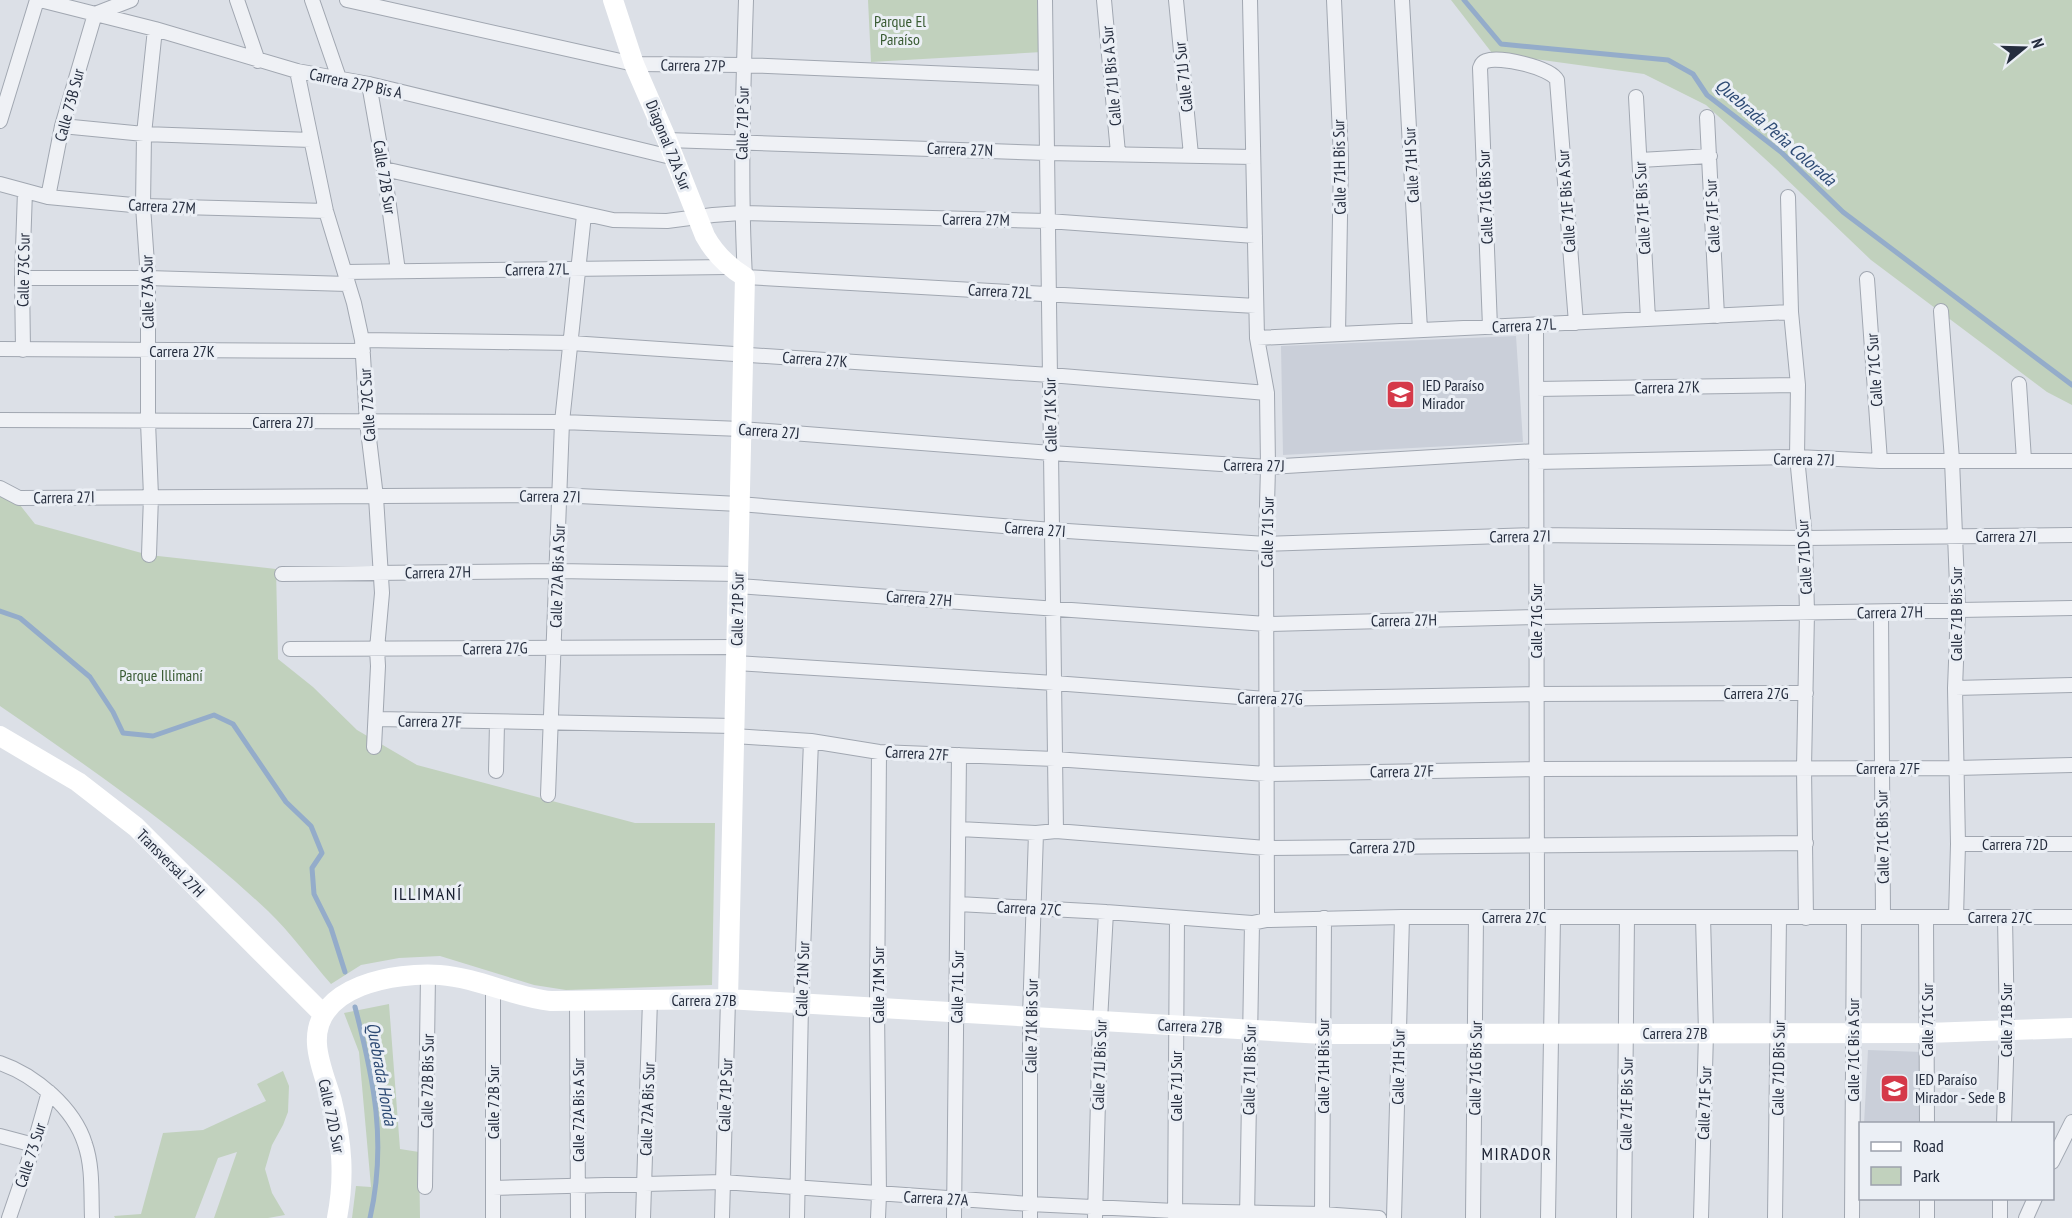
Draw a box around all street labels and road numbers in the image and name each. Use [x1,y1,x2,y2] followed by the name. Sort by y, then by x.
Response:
[1097,24,1125,127] street label: Calle 71J Bis A Sur
[1169,40,1197,113] street label: Calle 71J Sur
[660,54,726,76] street label: Carrera 27P
[308,63,405,103] street label: Carrera 27P Bis A
[50,66,88,144] street label: Calle 73B Sur
[731,85,753,160] street label: Calle 71P Sur
[642,97,696,194] street label: Diagonal 72A Sur
[1328,119,1350,215] street label: Calle 71H Bis Sur
[1399,126,1423,203] street label: Calle 71H Sur
[927,138,993,160] street label: Carrera 27N
[369,139,401,216] street label: Calle 72B Sur
[1552,148,1580,253] street label: Calle 71F Bis A Sur
[1473,149,1497,245] street label: Calle 71G Bis Sur
[1630,160,1654,255] street label: Calle 71F Bis Sur
[1700,178,1724,253] street label: Calle 71F Sur
[128,194,196,218] street label: Carrera 27M
[942,208,1010,230] street label: Carrera 27M
[12,232,34,307] street label: Calle 73C Sur
[136,254,158,329] street label: Calle 73A Sur
[505,258,570,280] street label: Carrera 27L
[967,279,1033,303] street label: Carrera 72L
[1491,313,1557,337] street label: Carrera 27L
[1861,332,1887,407] street label: Calle 71C Sur
[149,341,215,361] street label: Carrera 27K
[782,347,848,371] street label: Carrera 27K
[354,367,380,442] street label: Calle 72C Sur
[1634,376,1700,398] street label: Carrera 27K
[1039,377,1061,452] street label: Calle 71K Sur
[252,412,314,432] street label: Carrera 27J
[738,419,800,443] street label: Carrera 27J
[1773,448,1835,470] street label: Carrera 27J
[1223,454,1285,476] street label: Carrera 27J
[519,485,581,507] street label: Carrera 27I
[33,486,95,508] street label: Carrera 27I
[1256,496,1278,568] street label: Calle 71I Sur
[1004,517,1066,541] street label: Carrera 27I
[1792,518,1816,595] street label: Calle 71D Sur
[545,523,569,628] street label: Calle 72A Bis A Sur
[1489,525,1551,547] street label: Carrera 27I
[1975,526,2037,546] street label: Carrera 27I
[405,561,471,583] street label: Carrera 27H
[1946,566,1966,661] street label: Calle 71B Bis Sur
[726,571,748,646] street label: Calle 71P Sur
[1526,583,1546,658] street label: Calle 71G Sur
[885,586,953,610] street label: Carrera 27H
[1857,601,1923,623] street label: Carrera 27H
[1371,609,1437,631] street label: Carrera 27H
[462,637,528,659] street label: Carrera 27G
[1723,683,1789,703] street label: Carrera 27G
[1237,687,1303,709] street label: Carrera 27G
[398,710,462,732] street label: Carrera 27F
[884,741,950,765] street label: Carrera 27F
[1856,758,1920,778] street label: Carrera 27F
[1370,760,1434,782] street label: Carrera 27F
[1871,789,1893,884] street label: Calle 71C Bis Sur
[133,825,209,901] street label: Transversal 27H
[1982,834,2048,854] street label: Carrera 72D
[1349,836,1415,858] street label: Carrera 27D
[996,896,1062,920] street label: Carrera 27C
[1482,907,1546,927] street label: Carrera 27C
[1968,907,2032,927] street label: Carrera 27C
[791,940,813,1017] street label: Calle 71N Sur
[868,946,888,1024] street label: Calle 71M Sur
[946,950,968,1024] street label: Calle 71L Sur
[1020,978,1042,1073] street label: Calle 71K Bis Sur
[1996,982,2016,1057] street label: Calle 71B Sur
[1917,983,1937,1057] street label: Calle 71C Sur
[671,990,737,1010] street label: Carrera 27B
[1843,998,1863,1102] street label: Calle 71C Bis A Sur
[1157,1014,1223,1038] street label: Carrera 27B
[1313,1018,1333,1114] street label: Calle 71H Bis Sur
[1087,1019,1111,1111] street label: Calle 71J Bis Sur
[1464,1020,1486,1115] street label: Calle 71G Bis Sur
[1767,1020,1789,1116] street label: Calle 71D Bis Sur
[1642,1023,1708,1043] street label: Carrera 27B
[1238,1024,1260,1115] street label: Calle 71I Bis Sur
[1387,1028,1409,1105] street label: Calle 71H Sur
[416,1033,438,1128] street label: Calle 72B Bis Sur
[1166,1050,1186,1121] street label: Calle 71J Sur
[568,1057,588,1162] street label: Calle 72A Bis A Sur
[714,1057,736,1132] street label: Calle 71P Sur
[1615,1057,1637,1151] street label: Calle 71F Bis Sur
[635,1061,659,1156] street label: Calle 72A Bis Sur
[483,1064,503,1139] street label: Calle 72B Sur
[1693,1065,1715,1140] street label: Calle 71F Sur
[314,1077,350,1156] street label: Calle 72D Sur
[10,1119,50,1190] street label: Calle 73 Sur
[903,1186,969,1210] street label: Carrera 27A

